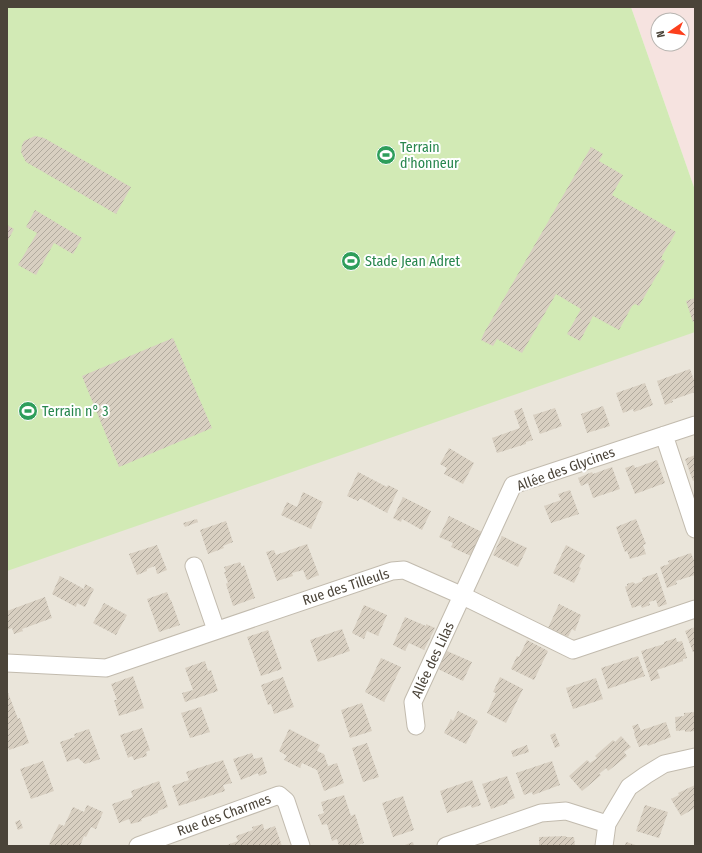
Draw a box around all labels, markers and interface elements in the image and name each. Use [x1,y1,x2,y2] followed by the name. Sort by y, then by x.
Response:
[650,12,690,52] north arrow
[654,29,668,39] text: N
[400,139,459,172] place label: Terrain d'honneur
[375,144,397,166] sports icon: Terrain d'honneur
[340,250,362,272] sports icon: Stade Jean Adret
[365,253,460,270] place label: Stade Jean Adret
[17,400,39,422] sports icon: Terrain n° 3
[42,403,109,420] place label: Terrain n° 3
[515,443,617,495] street label: Allée des Glycines
[301,565,391,609] street label: Rue des Tilleuls
[408,619,458,701] street label: Allée des Lilas
[175,790,273,840] street label: Rue des Charmes

